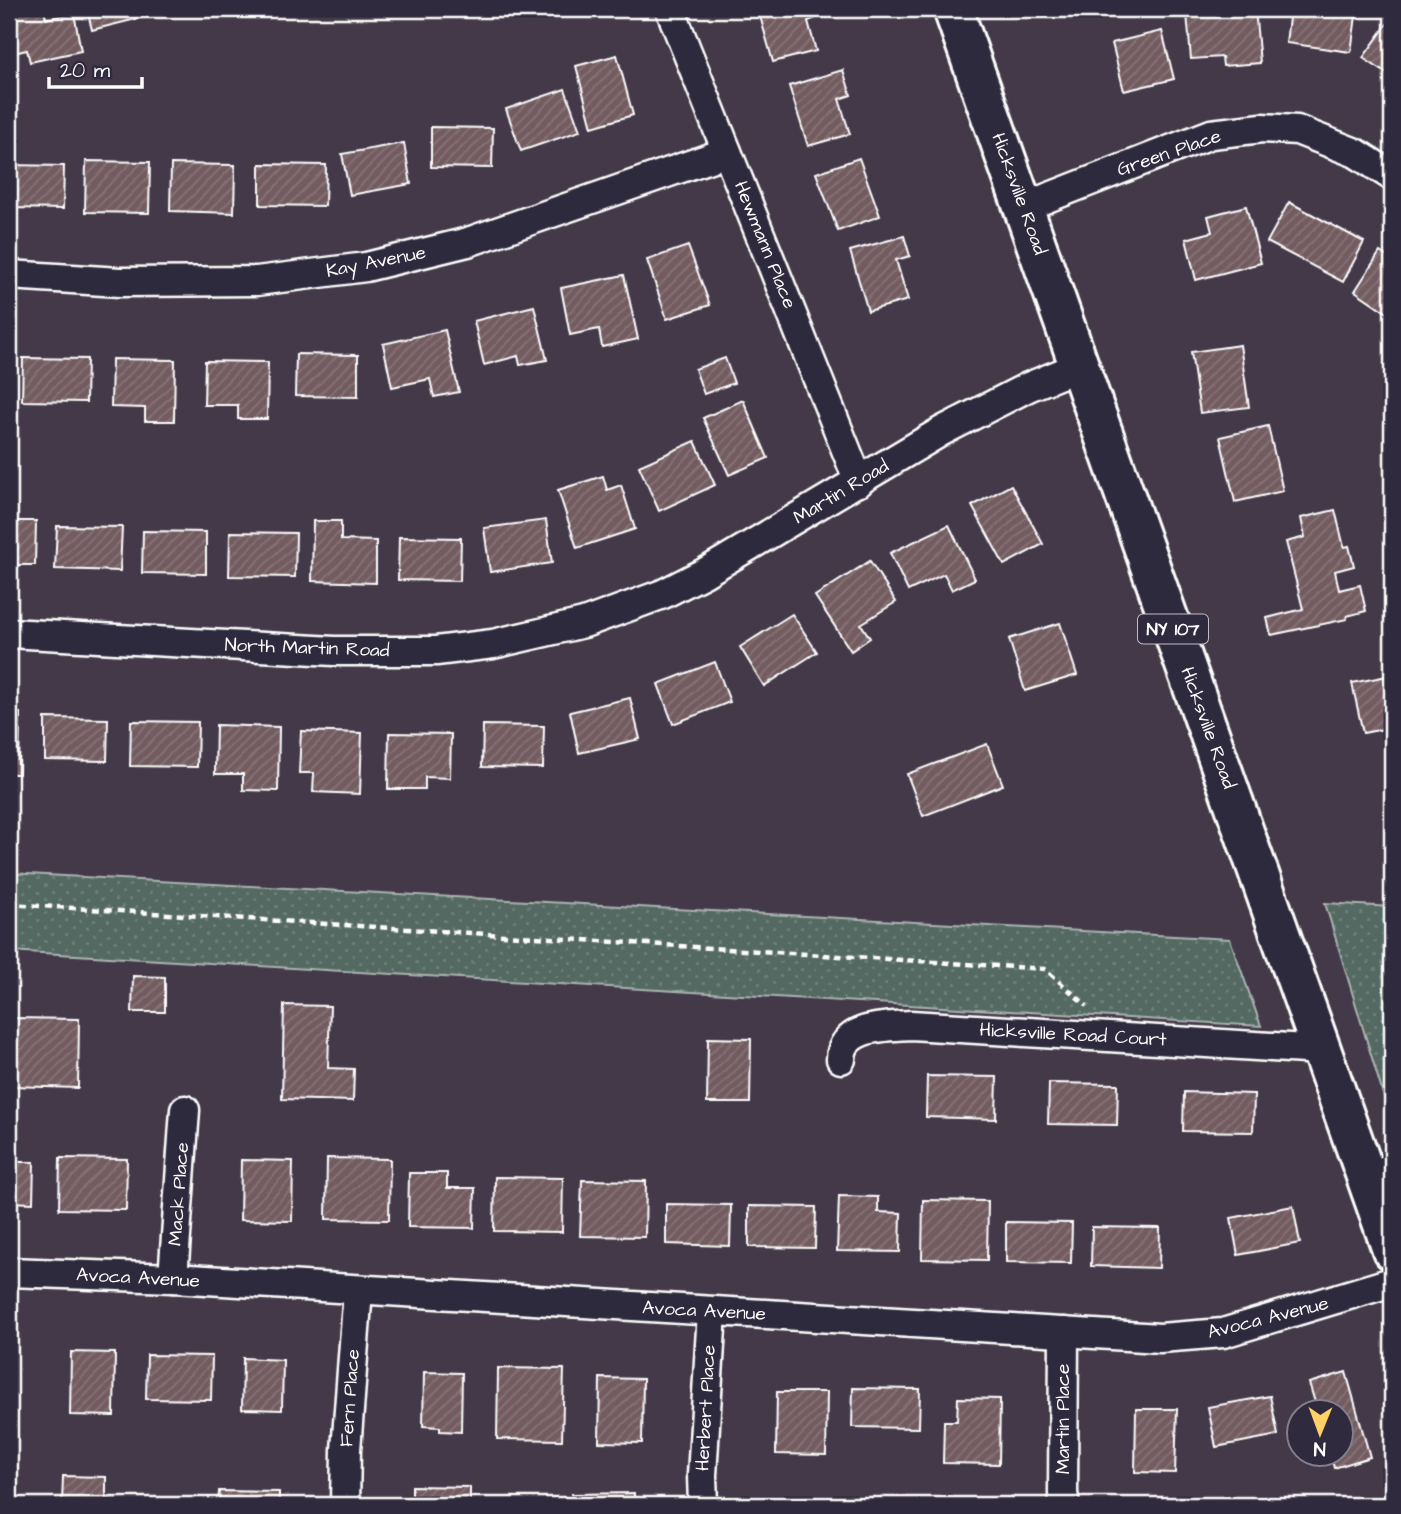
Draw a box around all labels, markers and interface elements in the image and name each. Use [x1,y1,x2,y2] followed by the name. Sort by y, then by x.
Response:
[49,46,142,90] scale bar
[60,56,111,85] text: 20 m
[1113,123,1225,183] street label: Green Place
[984,129,1054,259] street label: Hicksville Road
[727,177,803,313] street label: Hewmann Place
[324,239,428,286] street label: Kay Avenue
[788,453,894,531] street label: Martin Road
[1138,614,1208,644] road number: NY 107
[224,632,390,664] street label: North Martin Road
[1173,663,1243,793] street label: Hicksville Road
[979,1017,1168,1053] street label: Hicksville Road Court
[162,1141,196,1247] street label: Mack Place
[76,1261,200,1295] street label: Avoca Avenue
[1205,1290,1331,1346] street label: Avoca Avenue
[642,1294,766,1328] street label: Avoca Avenue
[689,1344,723,1472] street label: Herbert Place
[333,1348,367,1448] street label: Fern Place
[1050,1364,1077,1474] street label: Martin Place
[1286,1398,1356,1468] north arrow
[1313,1435,1326,1462] text: N

